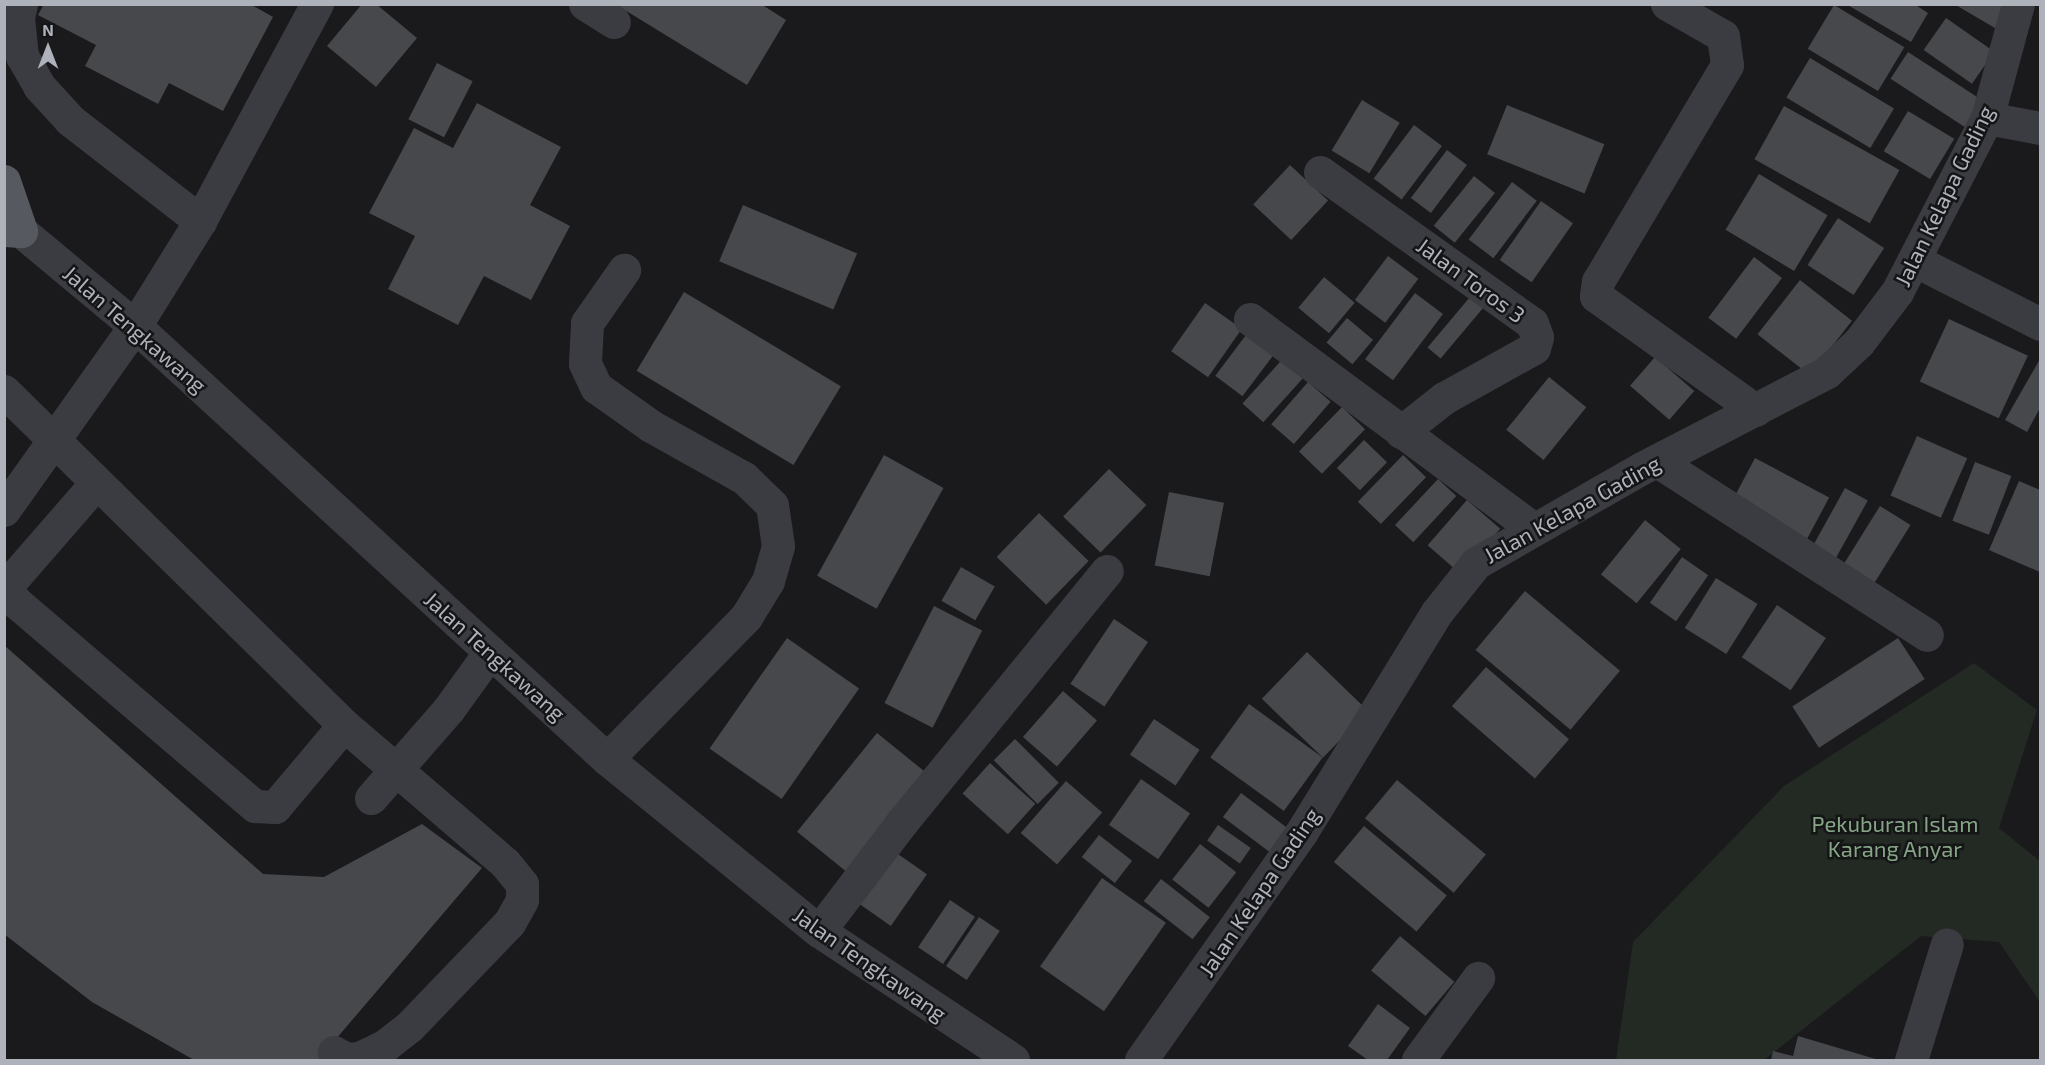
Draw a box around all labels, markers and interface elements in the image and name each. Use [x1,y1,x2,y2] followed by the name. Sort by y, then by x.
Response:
[18,18,78,78] north arrow
[42,20,54,39] text: N
[1889,101,1999,291] street label: Jalan Kelapa Gading
[1411,232,1531,328] street label: Jalan Toros 3
[58,259,212,399] street label: Jalan Tengkawang
[1479,450,1665,568] street label: Jalan Kelapa Gading
[419,585,571,727] street label: Jalan Tengkawang
[1193,803,1325,981] street label: Jalan Kelapa Gading
[1812,810,1978,861] park label: Pekuburan Islam Karang Anyar
[788,901,952,1027] street label: Jalan Tengkawang

